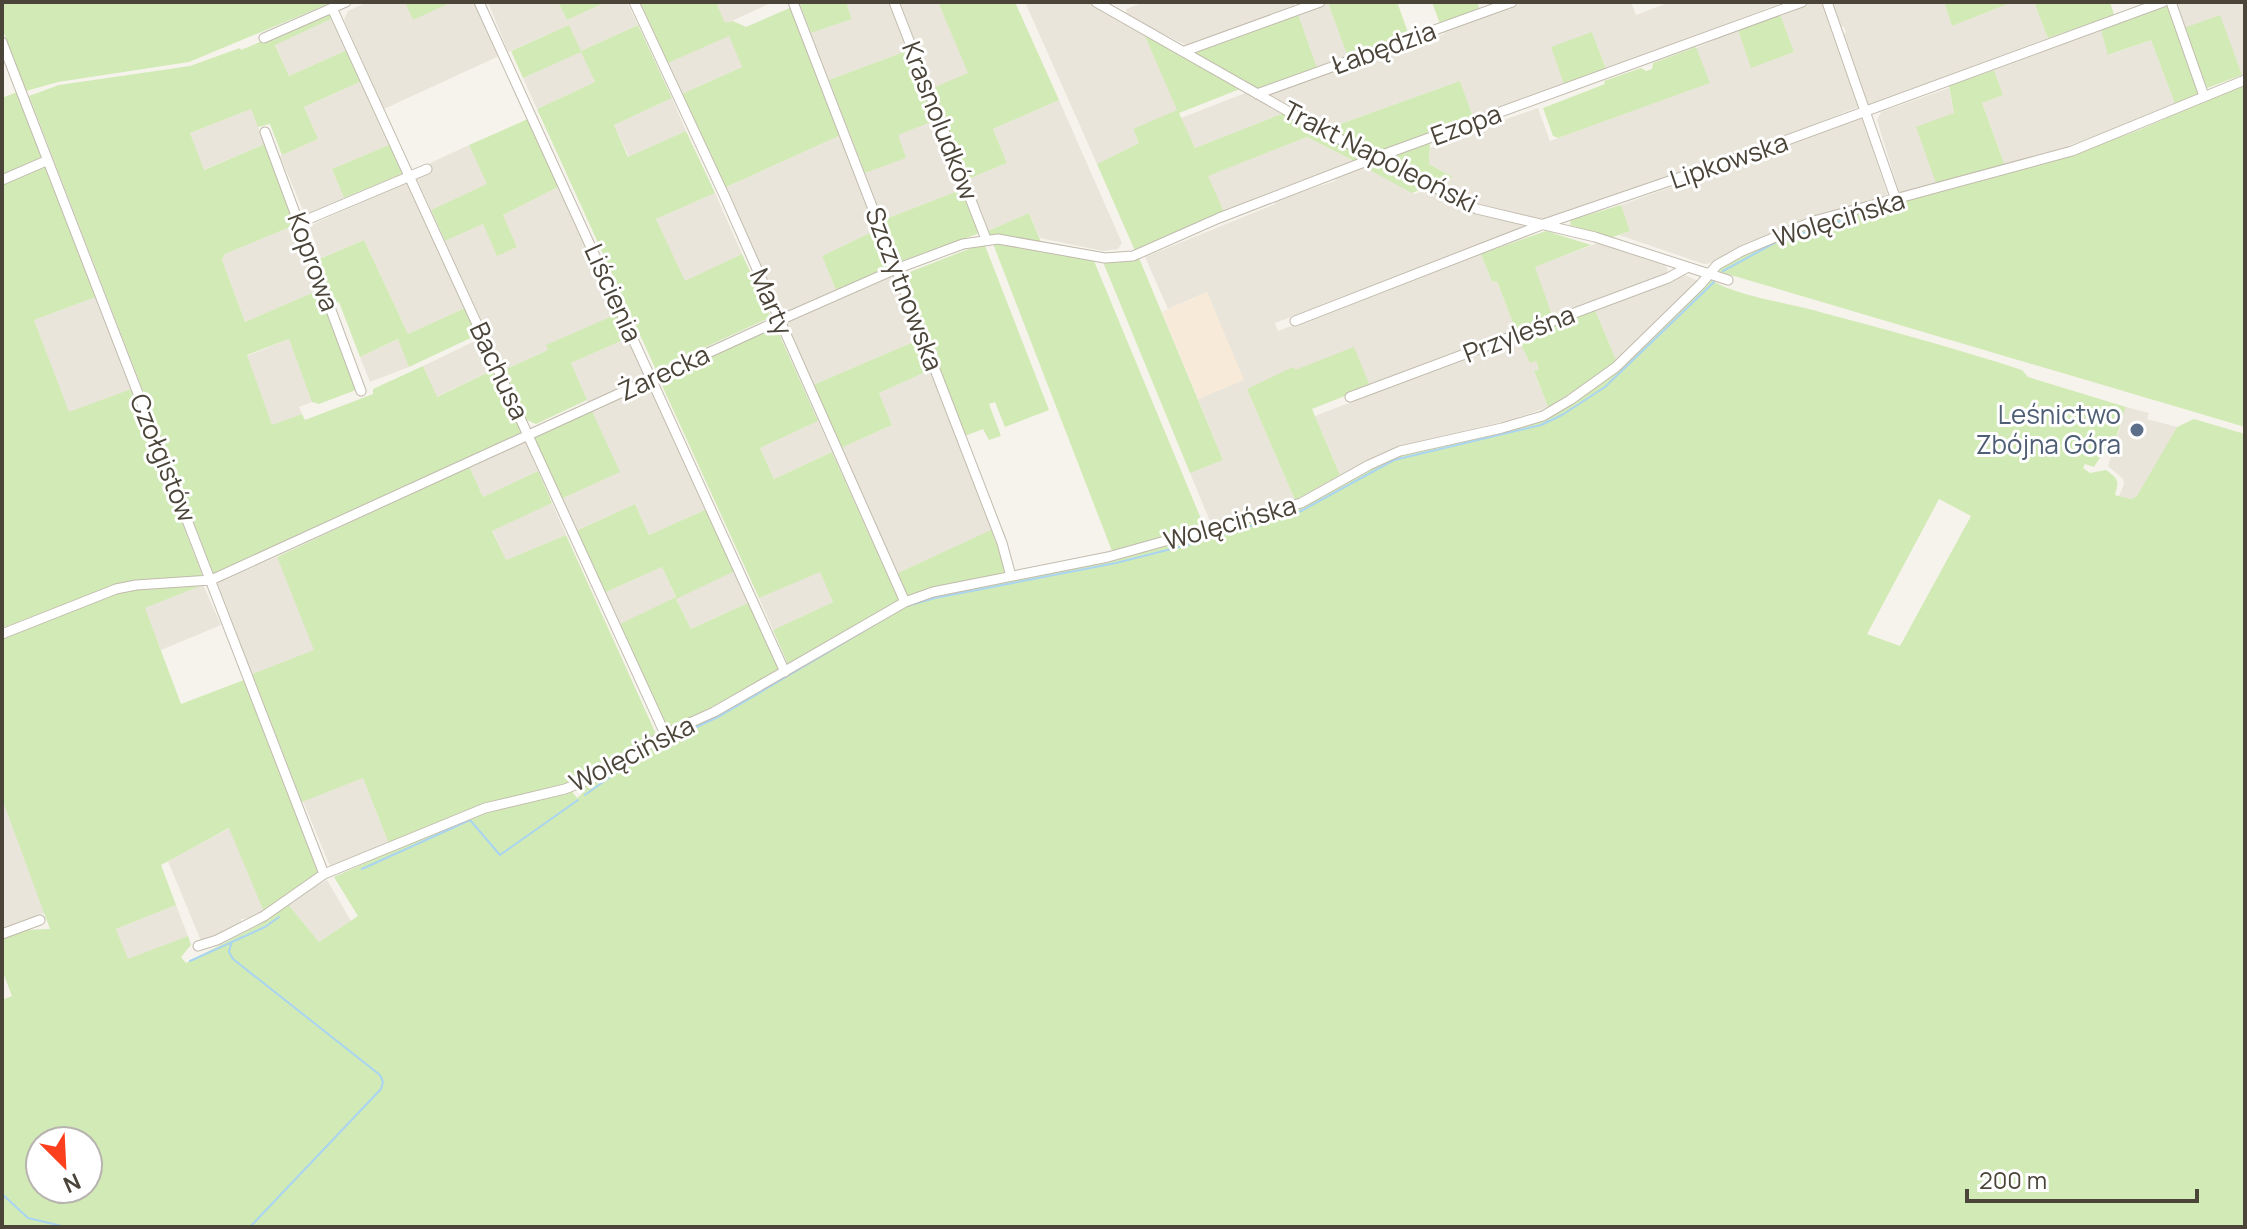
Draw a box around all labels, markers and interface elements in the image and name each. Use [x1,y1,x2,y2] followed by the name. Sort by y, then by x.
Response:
[1327,12,1441,82] street label: Łabędzia
[894,36,988,205] street label: Krasnoludków
[1277,92,1484,221] street label: Trakt Napoleoński
[1425,95,1506,153] street label: Ezopa
[1665,123,1793,197] street label: Lipkowska
[1768,181,1909,255] street label: Wolęcińska
[857,202,953,376] street label: Szczytnowska
[279,207,348,316] street label: Koprowa
[576,238,651,347] street label: Liścienia
[742,263,802,341] street label: Marty
[1458,295,1580,371] street label: Przyleśna
[462,316,538,425] street label: Bachusa
[612,335,715,409] street label: Żarecka
[122,388,206,527] street label: Czołgistów
[1976,396,2121,462] place label: Leśnictwo Zbójna Góra
[2128,421,2146,439] marker: Leśnictwo Zbójna Góra
[1159,486,1300,558] street label: Wolęcińska
[563,706,700,800] street label: Wolęcińska
[24,1125,104,1205] north arrow
[1967,1153,2197,1203] scale bar
[1979,1163,2047,1196] text: 200 m
[59,1166,85,1200] text: N

